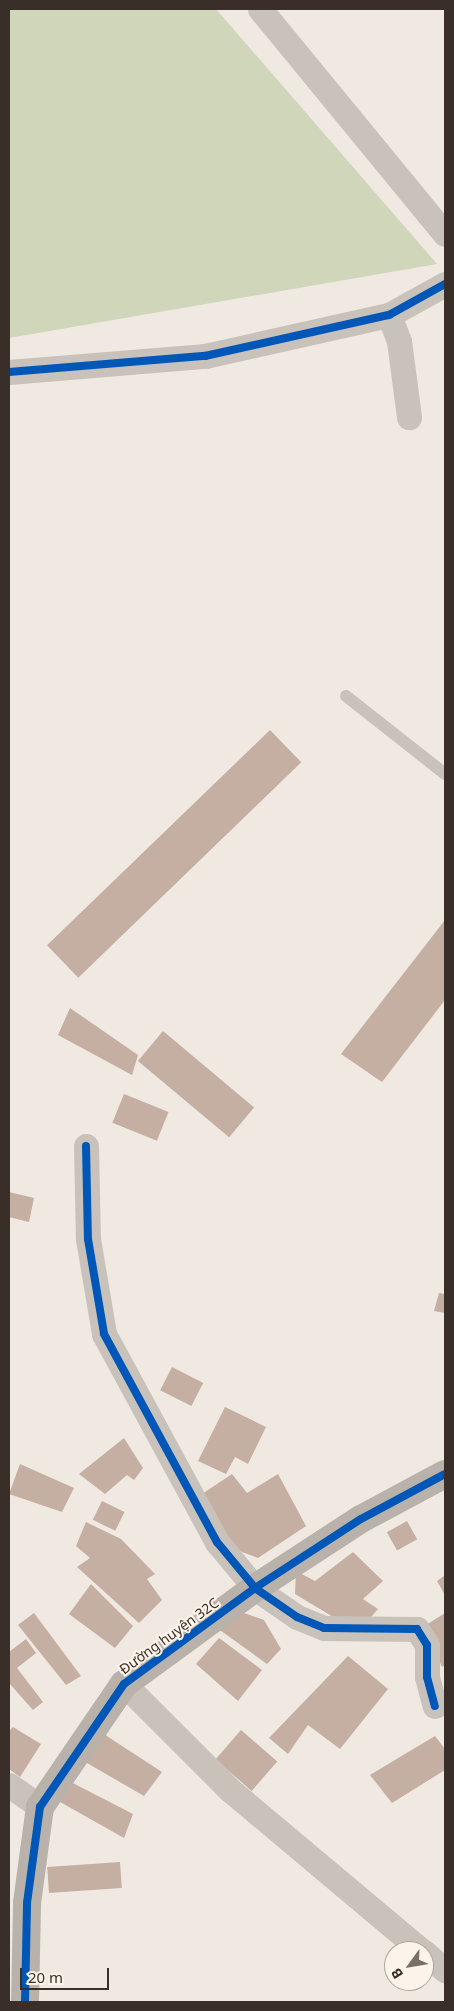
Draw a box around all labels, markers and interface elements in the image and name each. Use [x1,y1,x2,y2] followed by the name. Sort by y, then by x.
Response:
[116,1594,222,1678] street label: Đường huyện 32C
[384,1941,434,1991] north arrow
[22,1958,111,1990] scale bar
[386,1965,407,1983] text: B
[28,1967,63,1987] text: 20 m

